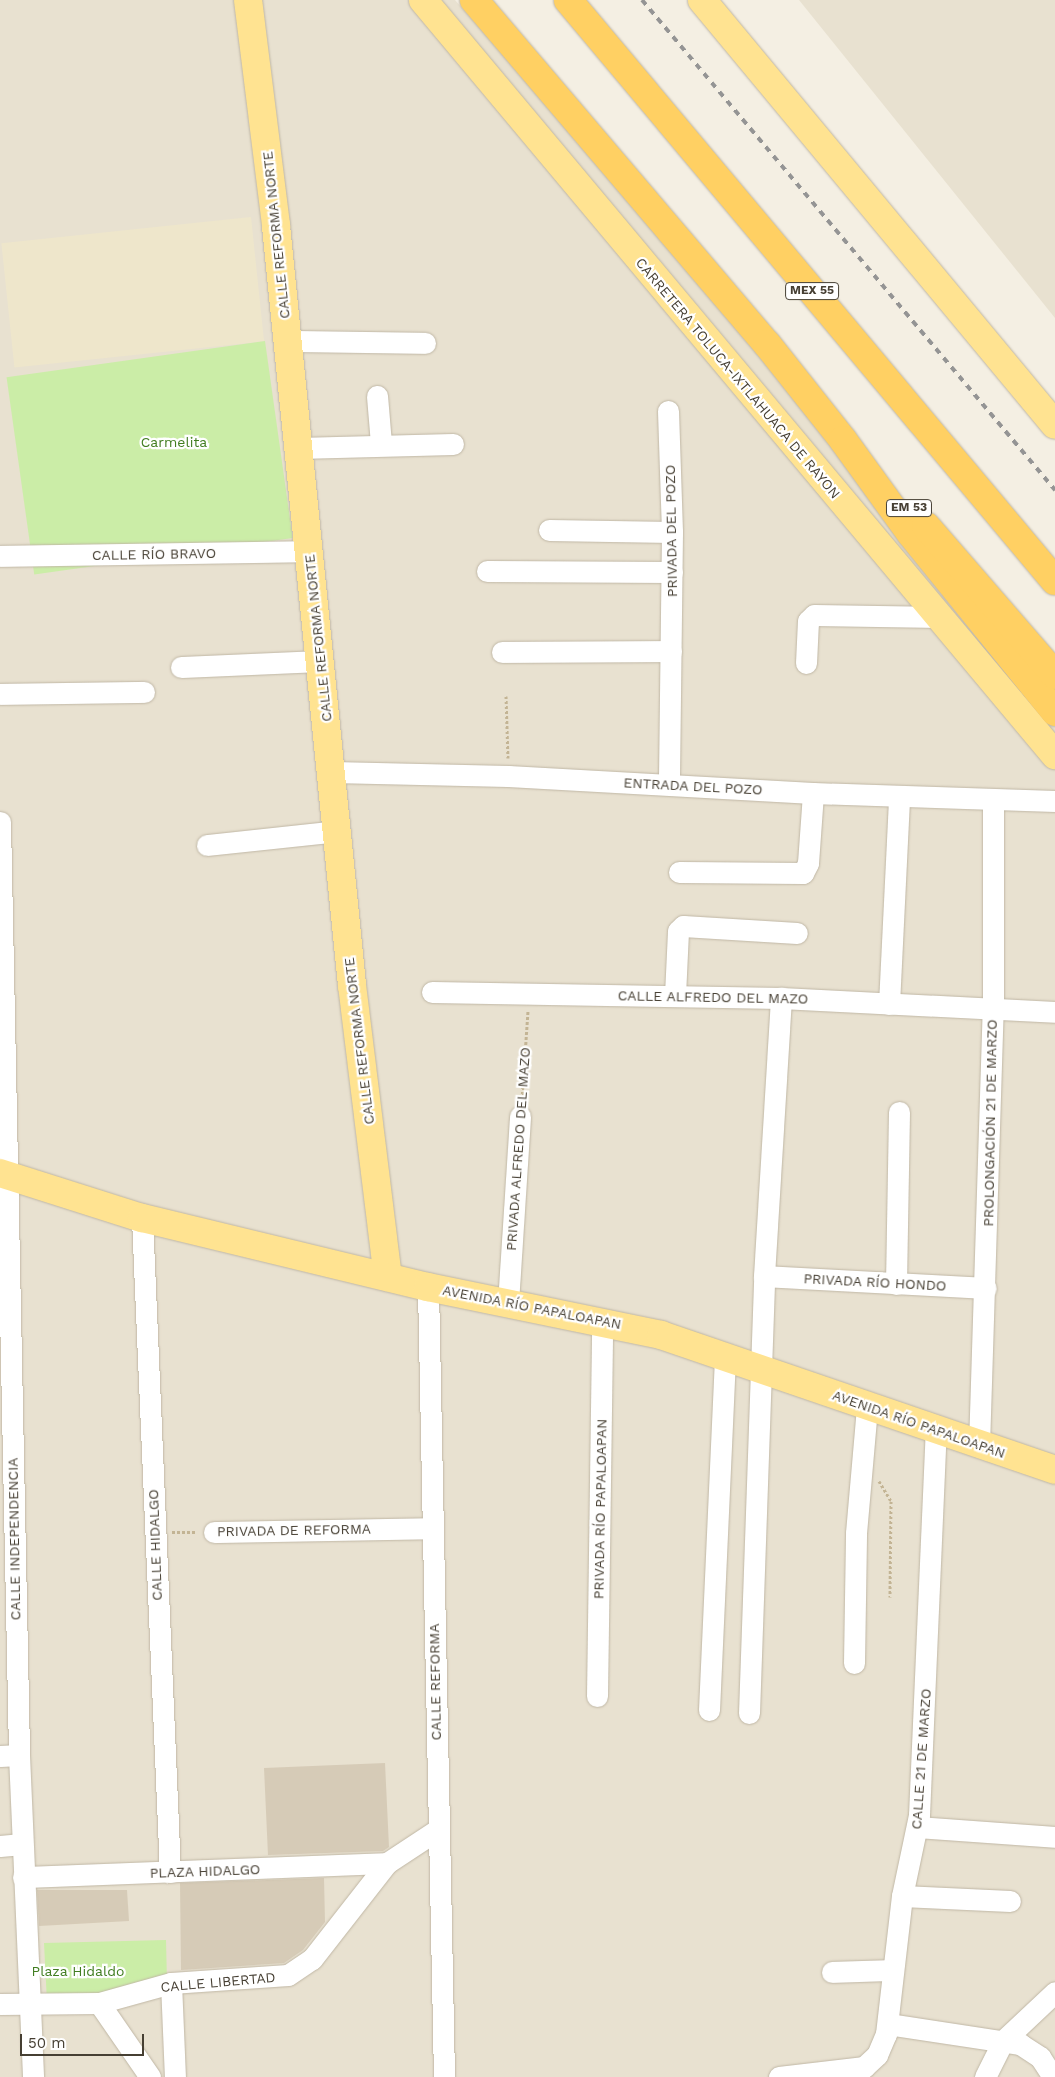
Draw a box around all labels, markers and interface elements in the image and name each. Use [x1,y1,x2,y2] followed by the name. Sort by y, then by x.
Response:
[259,150,293,320] street label: CALLE REFORMA NORTE
[632,254,844,502] street label: CARRETERA TOLUCA-IXTLAHUACA DE RAYON
[784,282,840,300] road number: MEX 55
[141,434,207,450] park label: Carmelita
[661,464,681,598] street label: PRIVADA DEL POZO
[885,498,933,518] road number: EM 53
[92,545,216,563] street label: CALLE RÍO BRAVO
[301,553,335,723] street label: CALLE REFORMA NORTE
[623,774,763,798] street label: ENTRADA DEL POZO
[340,956,378,1126] street label: CALLE REFORMA NORTE
[617,987,809,1007] street label: CALLE ALFREDO DEL MAZO
[980,1019,1000,1227] street label: PROLONGACIÓN 21 DE MARZO
[502,1046,534,1252] street label: PRIVADA ALFREDO DEL MAZO
[803,1270,947,1294] street label: PRIVADA RÍO HONDO
[441,1281,623,1333] street label: AVENIDA RÍO PAPALOAPAN
[830,1386,1008,1462] street label: AVENIDA RÍO PAPALOAPAN
[590,1418,610,1600] street label: PRIVADA RÍO PAPALOAPAN
[4,1457,24,1621] street label: CALLE INDEPENDENCIA
[145,1489,165,1601] street label: CALLE HIDALGO
[217,1520,371,1540] street label: PRIVADA DE REFORMA
[426,1623,444,1741] street label: CALLE REFORMA
[908,1688,934,1830] street label: CALLE 21 DE MARZO
[149,1861,261,1881] street label: PLAZA HIDALGO
[31,1963,125,1979] park label: Plaza Hidaldo
[160,1969,276,1995] street label: CALLE LIBERTAD
[22,2024,146,2056] scale bar
[28,2034,65,2052] text: 50 m

